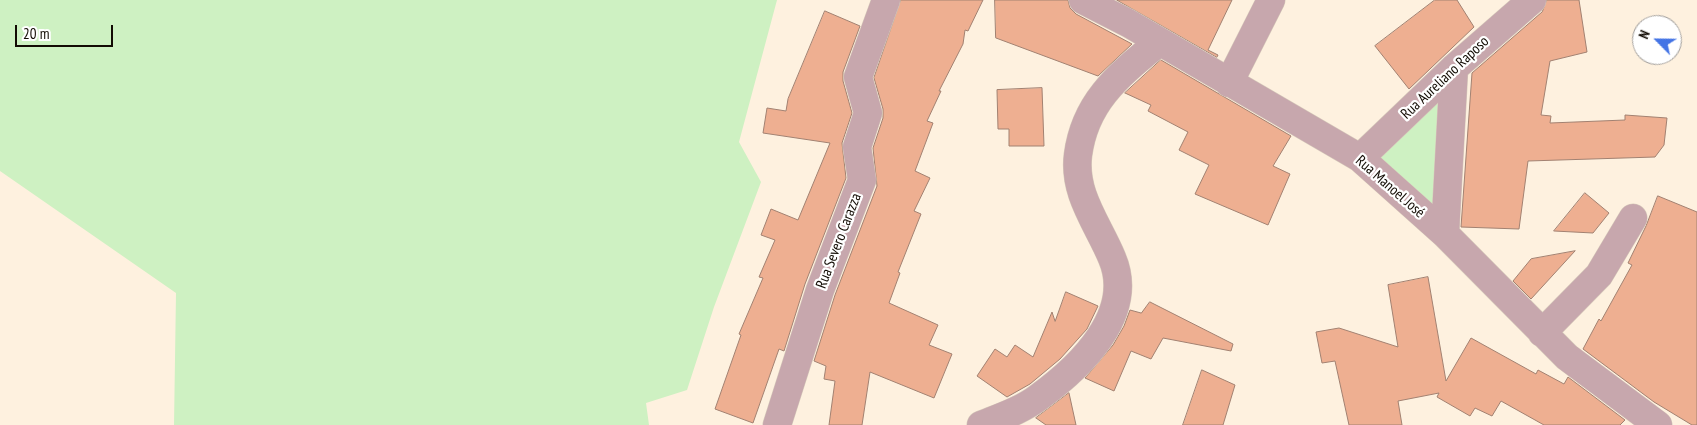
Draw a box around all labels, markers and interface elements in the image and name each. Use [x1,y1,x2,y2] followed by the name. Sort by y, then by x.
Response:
[18,15,115,47] scale bar
[1632,15,1682,65] north arrow
[23,24,49,43] text: 20 m
[1634,28,1654,42] text: N
[1397,33,1493,123] street label: Rua Aureliano Raposo
[1352,152,1428,222] street label: Rua Manoel José
[813,191,865,291] street label: Rua Severo Carazza

